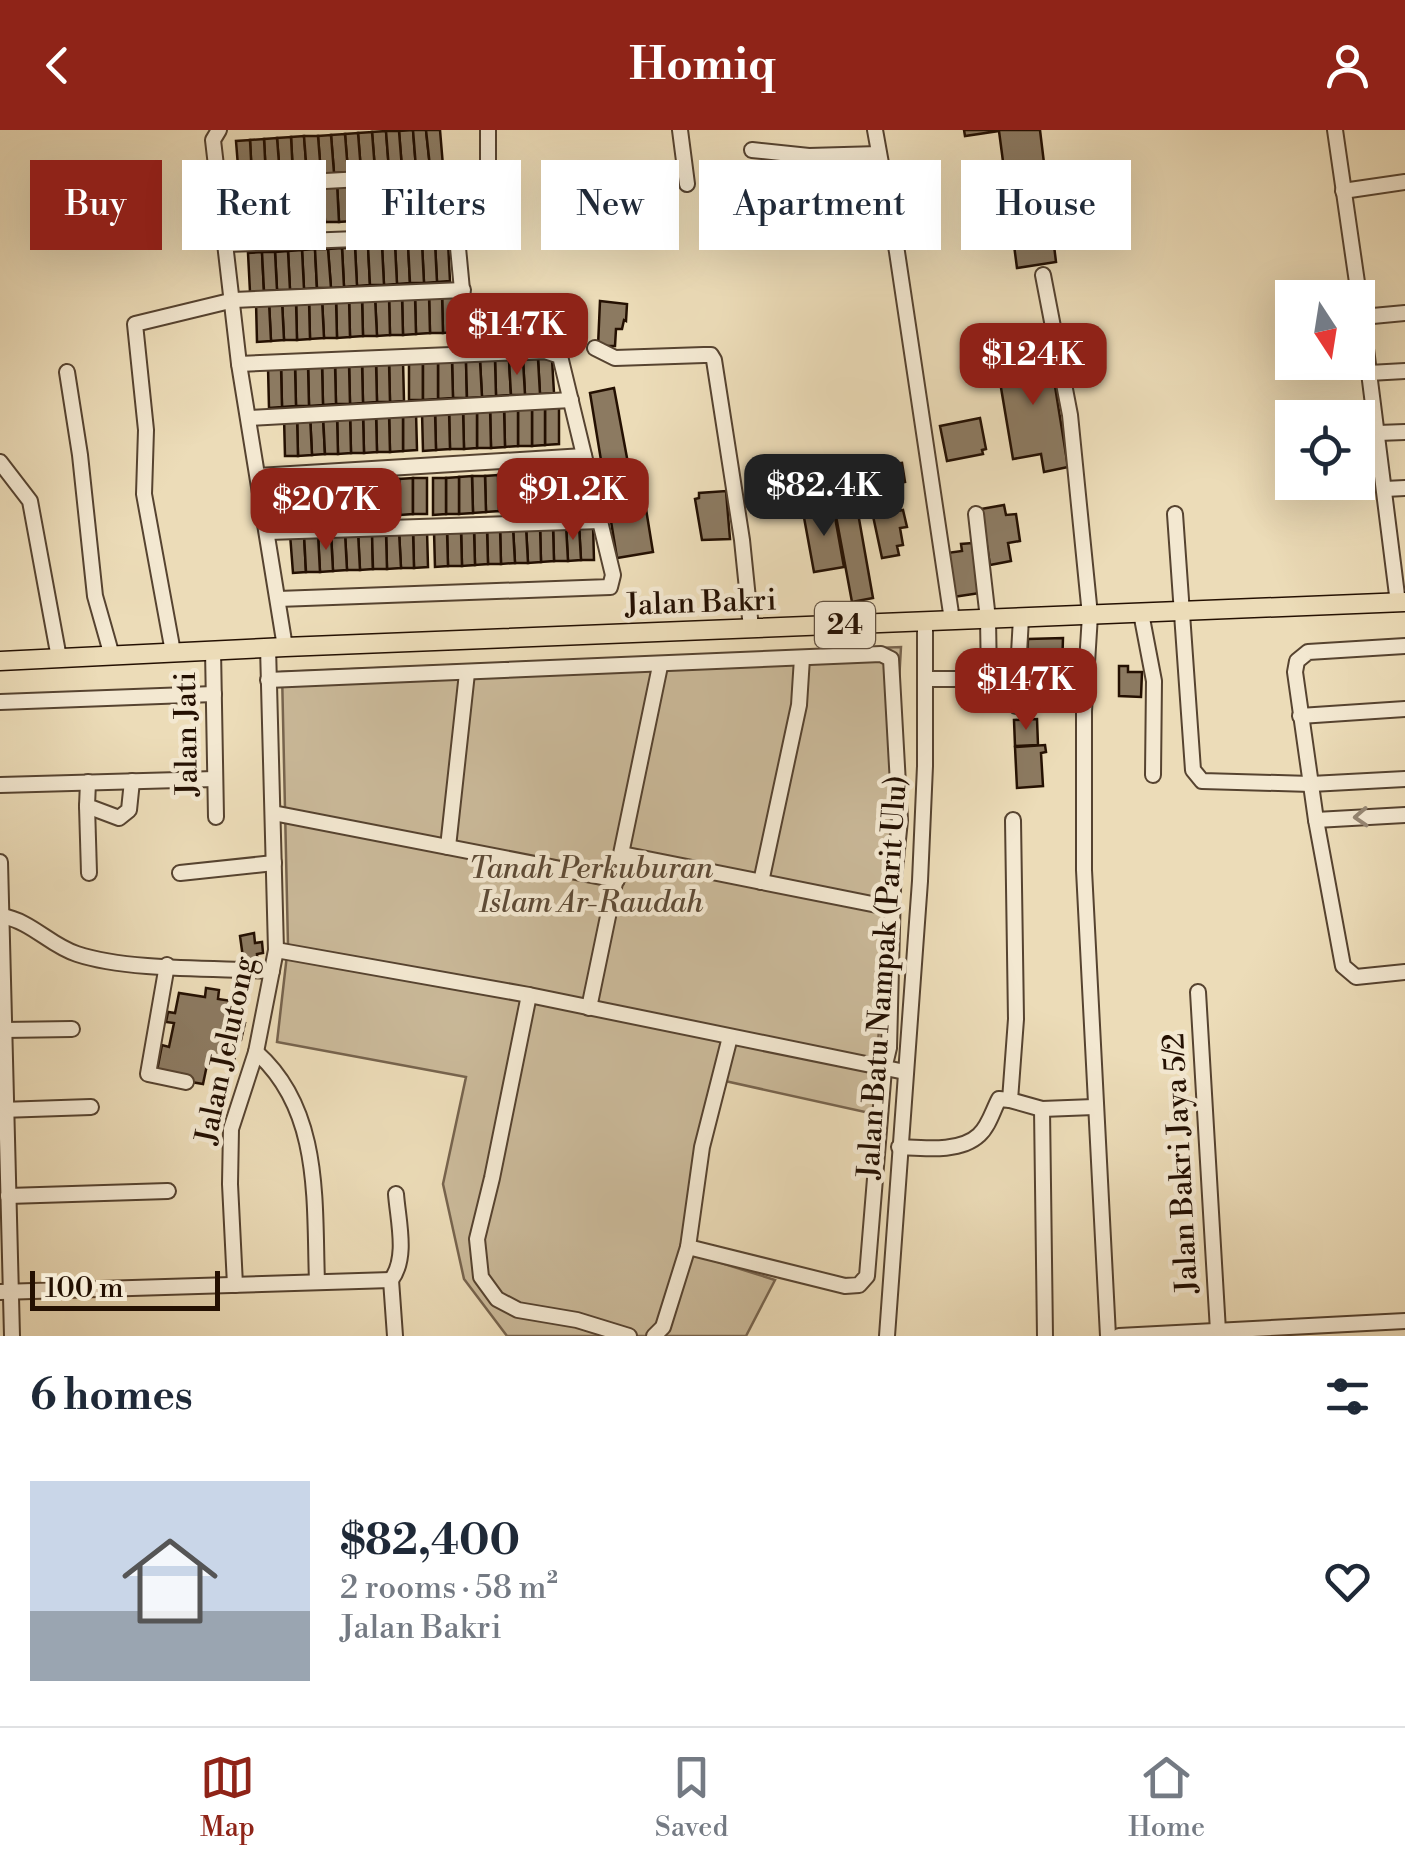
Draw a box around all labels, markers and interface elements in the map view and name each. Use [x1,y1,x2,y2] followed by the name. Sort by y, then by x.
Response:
[629,37,776,94] text: Homiq
[30,38,85,93] icon: back
[1320,38,1375,93] icon: person
[30,160,162,250] chip: Buy
[182,160,326,250] chip: Rent
[346,160,521,250] chip: Filters
[541,160,679,250] chip: New
[699,160,941,250] chip: Apartment
[961,160,1131,250] chip: House
[1275,280,1375,380] north arrow
[1275,280,1375,500] map controls
[447,293,587,378] pin: $147K
[468,305,566,345] text: $147K
[963,323,1103,408] pin: $124K
[982,335,1084,375] text: $124K
[1275,400,1375,500] button: locate
[743,454,905,539] pin: $82.4K
[492,458,654,543] pin: $91.2K
[766,466,882,506] text: $82.4K
[256,468,396,553] pin: $207K
[519,470,627,510] text: $91.2K
[273,480,379,520] text: $207K
[624,581,777,625] street label: Jalan Bakri
[815,602,875,648] road number: 24
[956,648,1096,733] pin: $147K
[977,660,1075,700] text: $147K
[167,671,207,798] street label: Jalan Jati
[850,774,916,1181] street label: Jalan Batu Nampak (Parit Ulu)
[1352,806,1368,827] one-way arrow
[469,850,713,922] park label: Tanah Perkuburan Islam Ar-Raudah
[187,952,264,1148] street label: Jalan Jelutong
[1155,1032,1207,1295] street label: Jalan Bakri Jaya 5/2
[30,1266,220,1310] scale bar
[45,1271,124,1306] text: 100 m
[1320,1369,1375,1424] icon: filters
[30,1370,193,1423] text: 6 homes
[340,1515,520,1568] text: $82,400
[110,1521,230,1641] icon: home
[1320,1554,1375,1609] icon: heart
[340,1568,558,1608] text: 2 rooms · 58 m²
[340,1608,502,1648] text: Jalan Bakri
[200,1750,255,1845] tab: Map
[655,1750,728,1845] tab: Saved
[1128,1750,1205,1845] tab: Home

